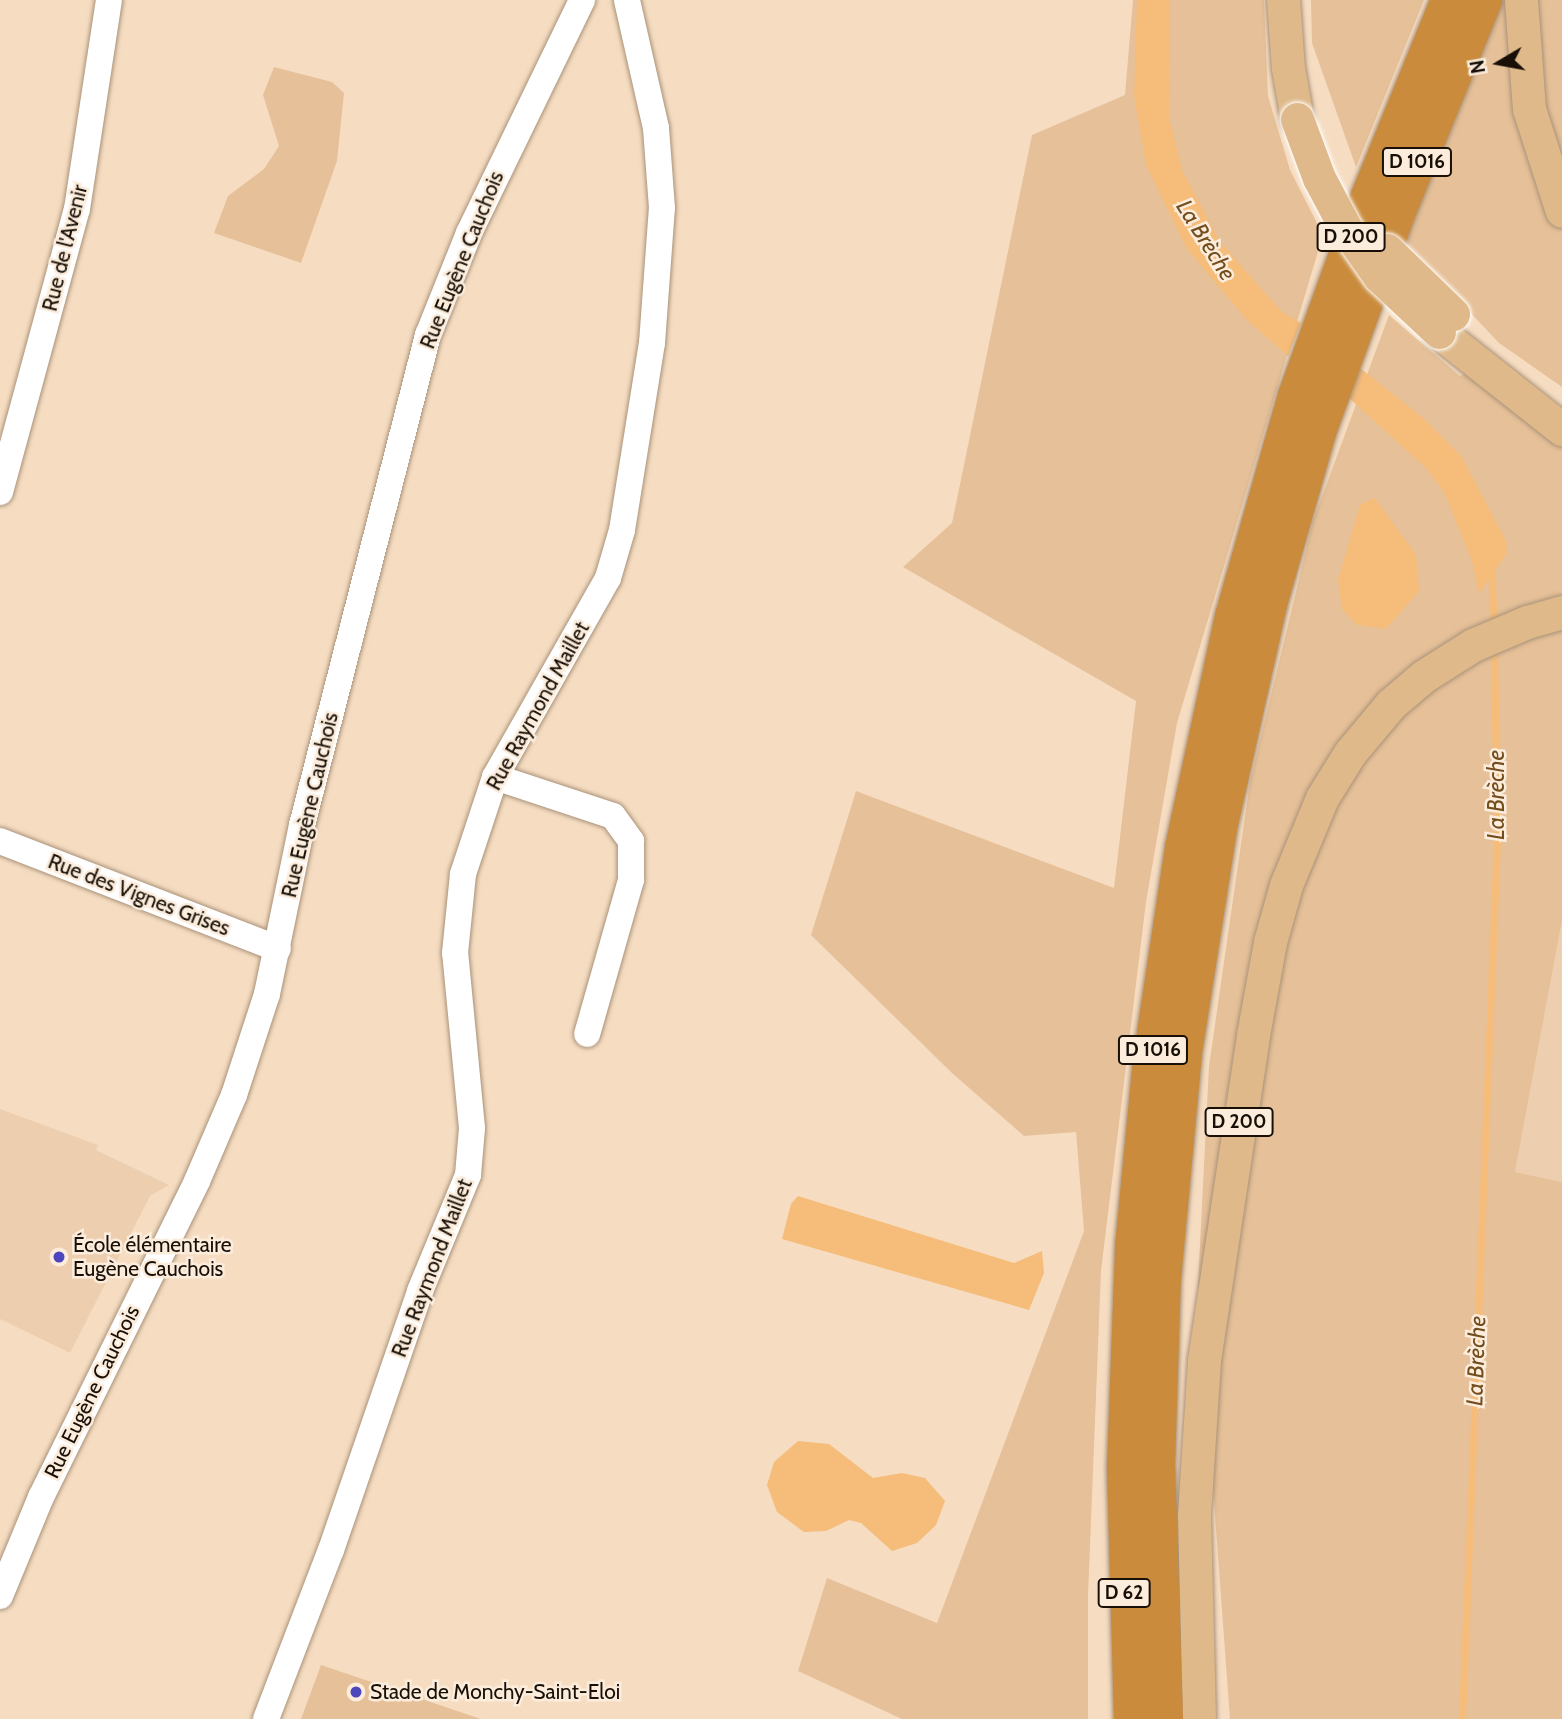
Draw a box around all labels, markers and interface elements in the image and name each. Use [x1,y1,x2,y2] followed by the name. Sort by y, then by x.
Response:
[1464,28,1534,98] north arrow
[1465,58,1490,75] text: N
[1380,146,1454,178] road number: D 1016
[415,168,509,352] street label: Rue Eugène Cauchois
[37,182,93,314] street label: Rue de l'Avenir
[1170,195,1242,285] water label: La Brèche
[1316,221,1386,252] road number: D 200
[481,617,595,795] street label: Rue Raymond Maillet
[276,710,344,900] street label: Rue Eugène Cauchois
[1482,750,1510,840] water label: La Brèche
[45,849,233,941] street label: Rue des Vignes Grises
[1116,1034,1190,1066] road number: D 1016
[1204,1106,1274,1138] road number: D 200
[386,1175,478,1361] street label: Rue Raymond Maillet
[73,1232,231,1282] place label: École élémentaire Eugène Cauchois
[51,1249,67,1265] marker: École élémentaire Eugène Cauchois
[39,1301,145,1483] street label: Rue Eugène Cauchois
[1461,1316,1491,1406] water label: La Brèche
[1096,1578,1152,1609] road number: D 62
[370,1679,620,1705] place label: Stade de Monchy-Saint-Eloi
[348,1684,364,1700] marker: Stade de Monchy-Saint-Eloi

